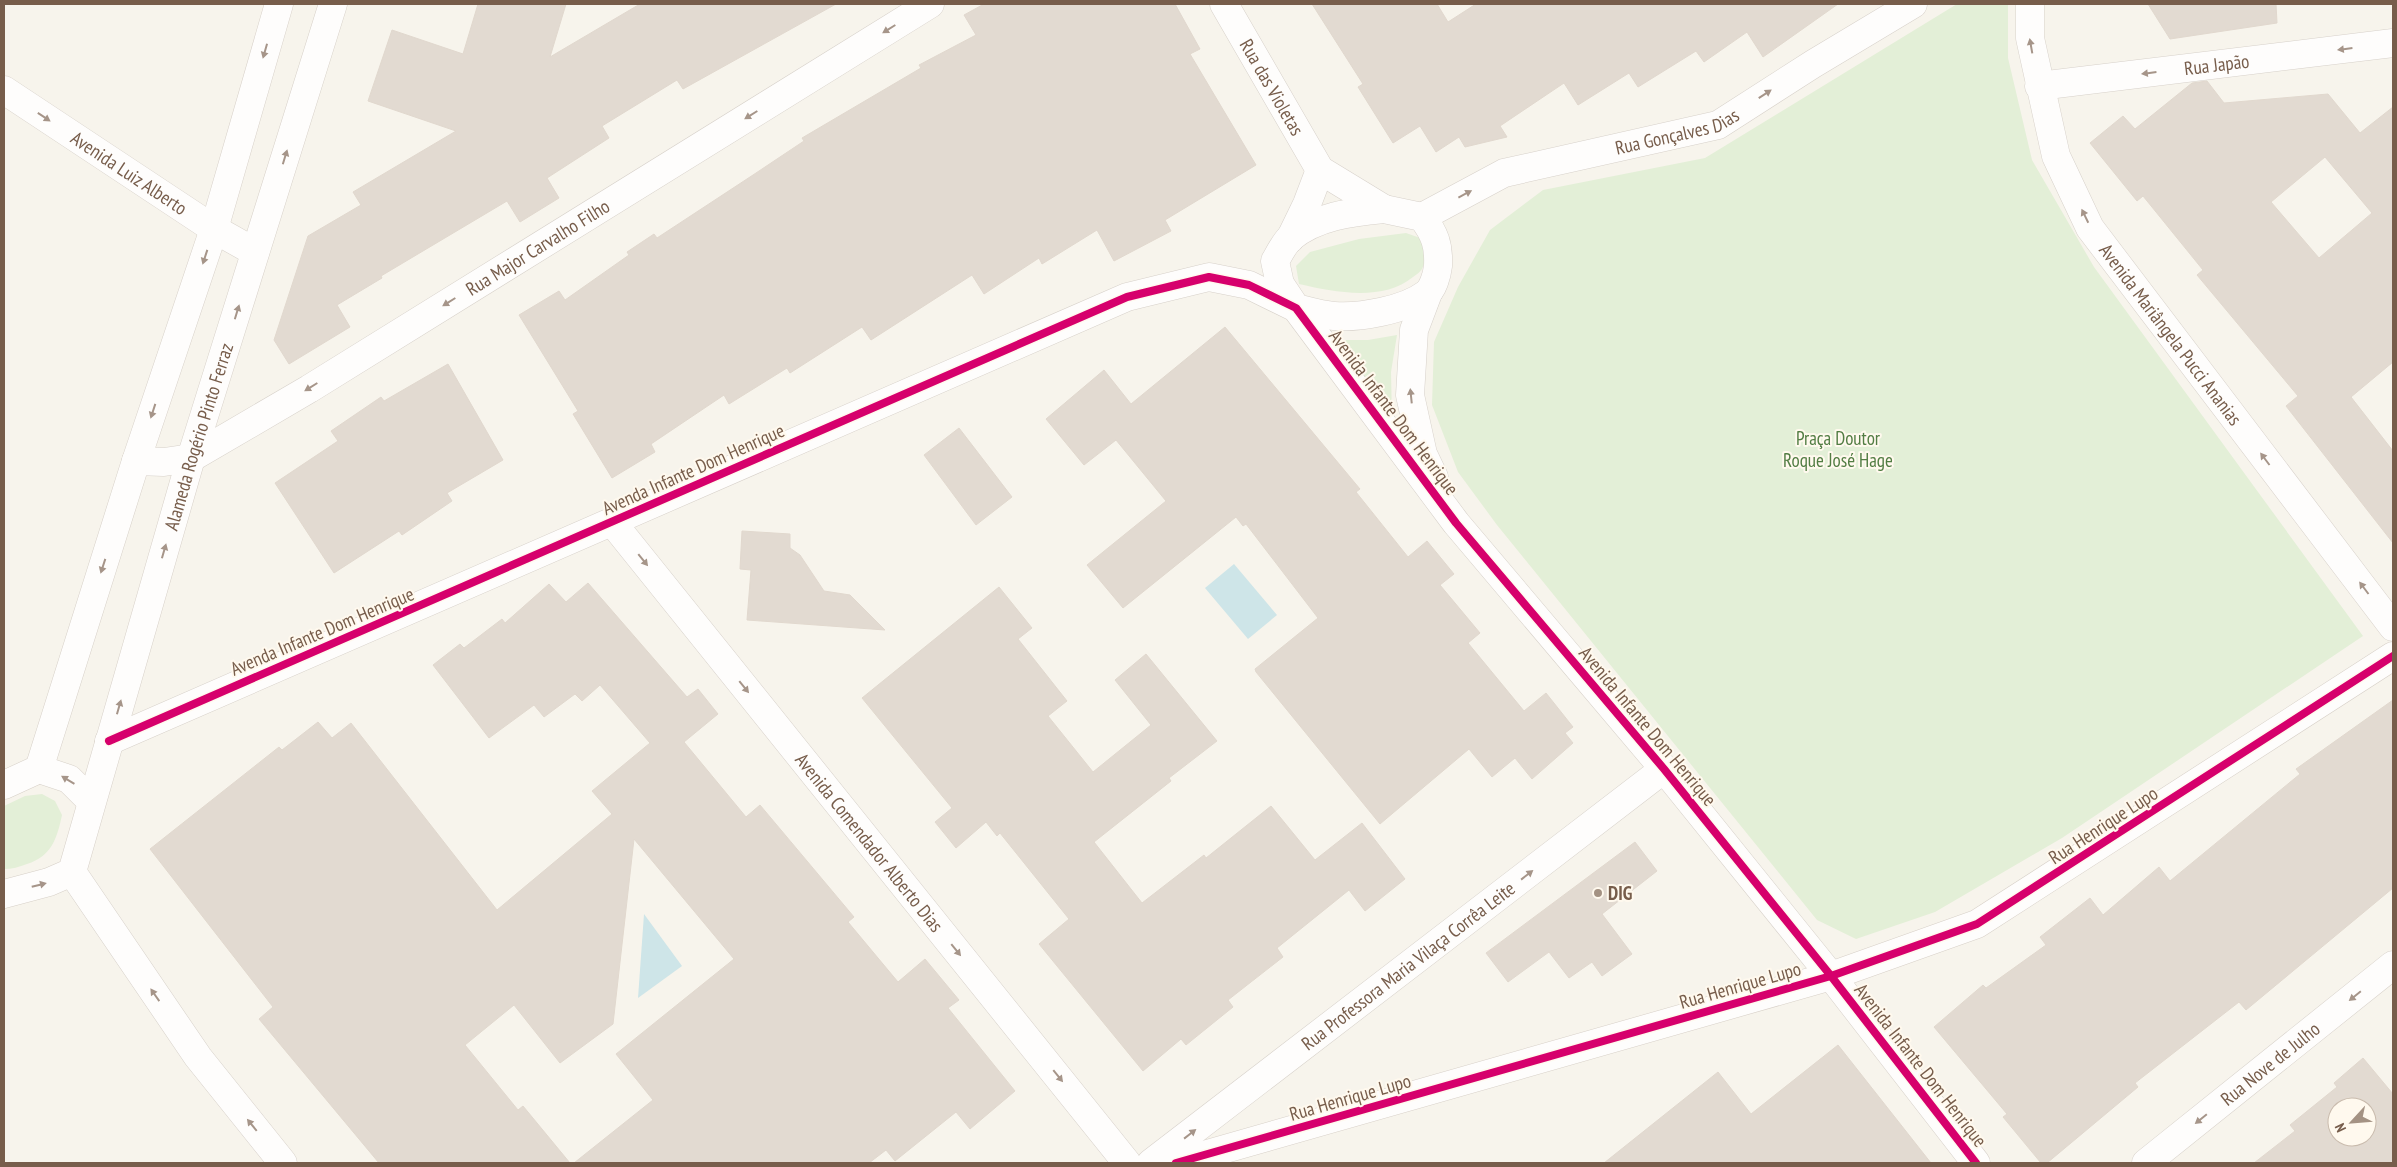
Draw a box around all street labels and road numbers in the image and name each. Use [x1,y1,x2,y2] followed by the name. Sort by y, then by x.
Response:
[1235,35,1309,140] street label: Rua das Violetas
[2183,49,2251,80] street label: Rua Japão
[1613,103,1743,160] street label: Rua Gonçalves Dias
[66,126,192,220] street label: Avenida Luiz Alberto
[461,194,614,301] street label: Rua Major Carvalho Filho
[2094,239,2247,430] street label: Avenida Mariângela Pucci Ananias
[1324,324,1464,500] street label: Avenida Infante Dom Henrique
[159,340,238,533] street label: Alameda Rogério Pinto Ferraz
[598,418,788,520] street label: Avenda Infante Dom Henrique
[227,581,417,681] street label: Avenda Infante Dom Henrique
[1574,641,1722,811] street label: Avenida Infante Dom Henrique
[790,748,949,937] street label: Avenida Comendador Alberto Dias
[2044,781,2162,869] street label: Rua Henrique Lupo
[1296,876,1520,1055] street label: Rua Professora Maria Vilaça Corrêa Leite
[1676,956,1804,1014] street label: Rua Henrique Lupo
[1850,978,1992,1152] street label: Avenida Infante Dom Henrique
[2216,1016,2325,1111] street label: Rua Nove de Julho
[1286,1068,1414,1126] street label: Rua Henrique Lupo

